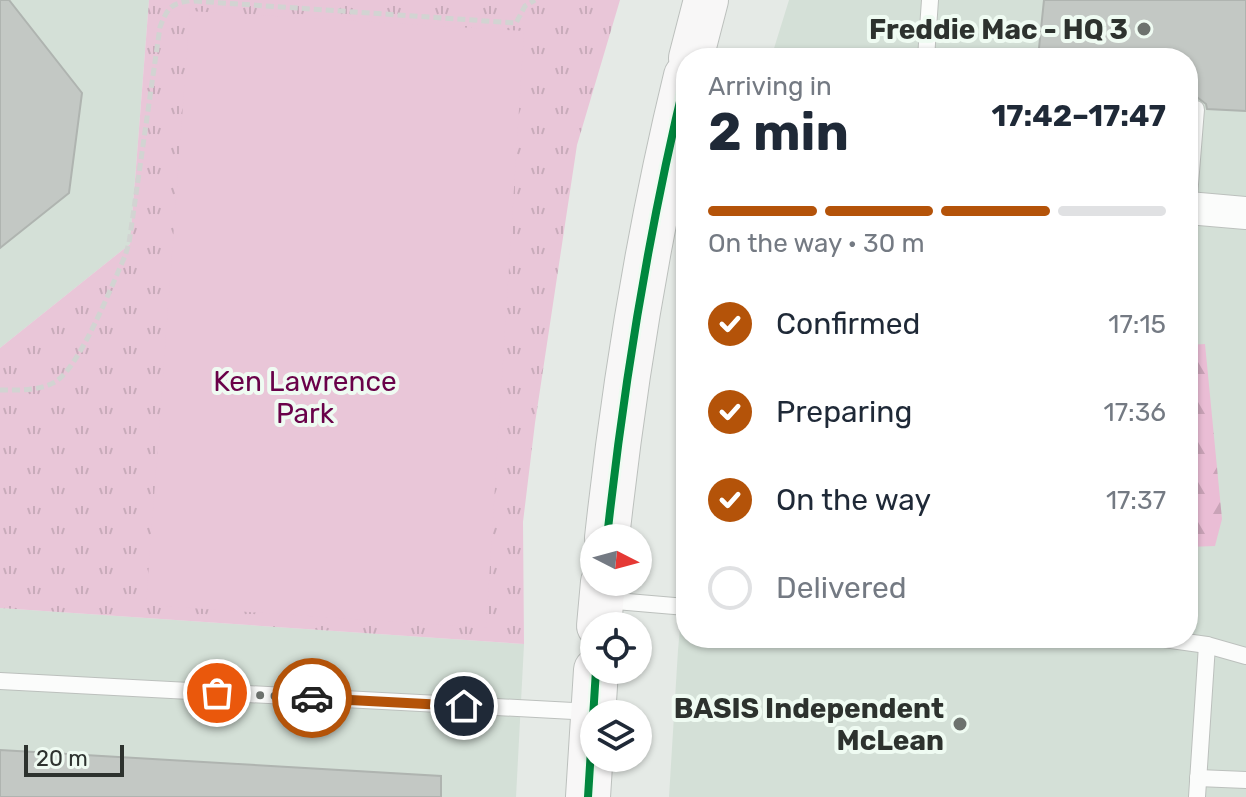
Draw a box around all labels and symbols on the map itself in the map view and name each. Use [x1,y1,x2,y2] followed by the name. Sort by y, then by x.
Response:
[869,13,1128,46] place label: Freddie Mac - HQ 3
[1135,20,1153,38] marker: Freddie Mac - HQ 3
[213,365,397,430] park label: Ken Lawrence Park
[580,524,652,596] north arrow
[272,658,352,738] courier
[183,659,251,727] pin
[430,672,498,740] pin
[674,692,944,757] place label: BASIS Independent McLean
[951,715,969,733] marker: BASIS Independent McLean
[24,741,124,777] scale bar

